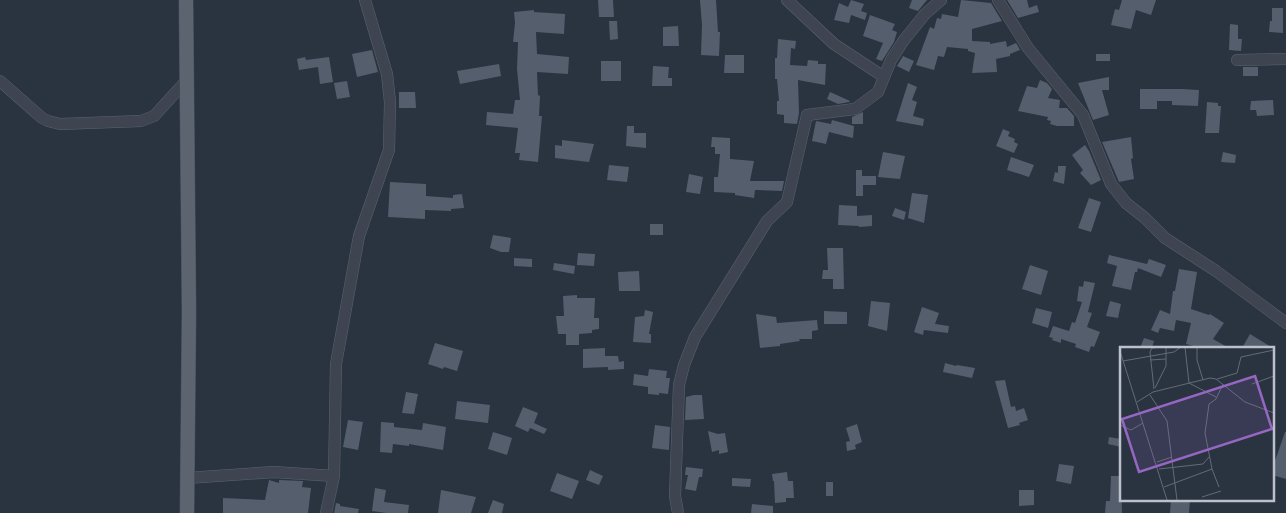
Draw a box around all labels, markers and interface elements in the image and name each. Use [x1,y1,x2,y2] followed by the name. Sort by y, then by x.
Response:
[1120,347,1274,500] inset map

